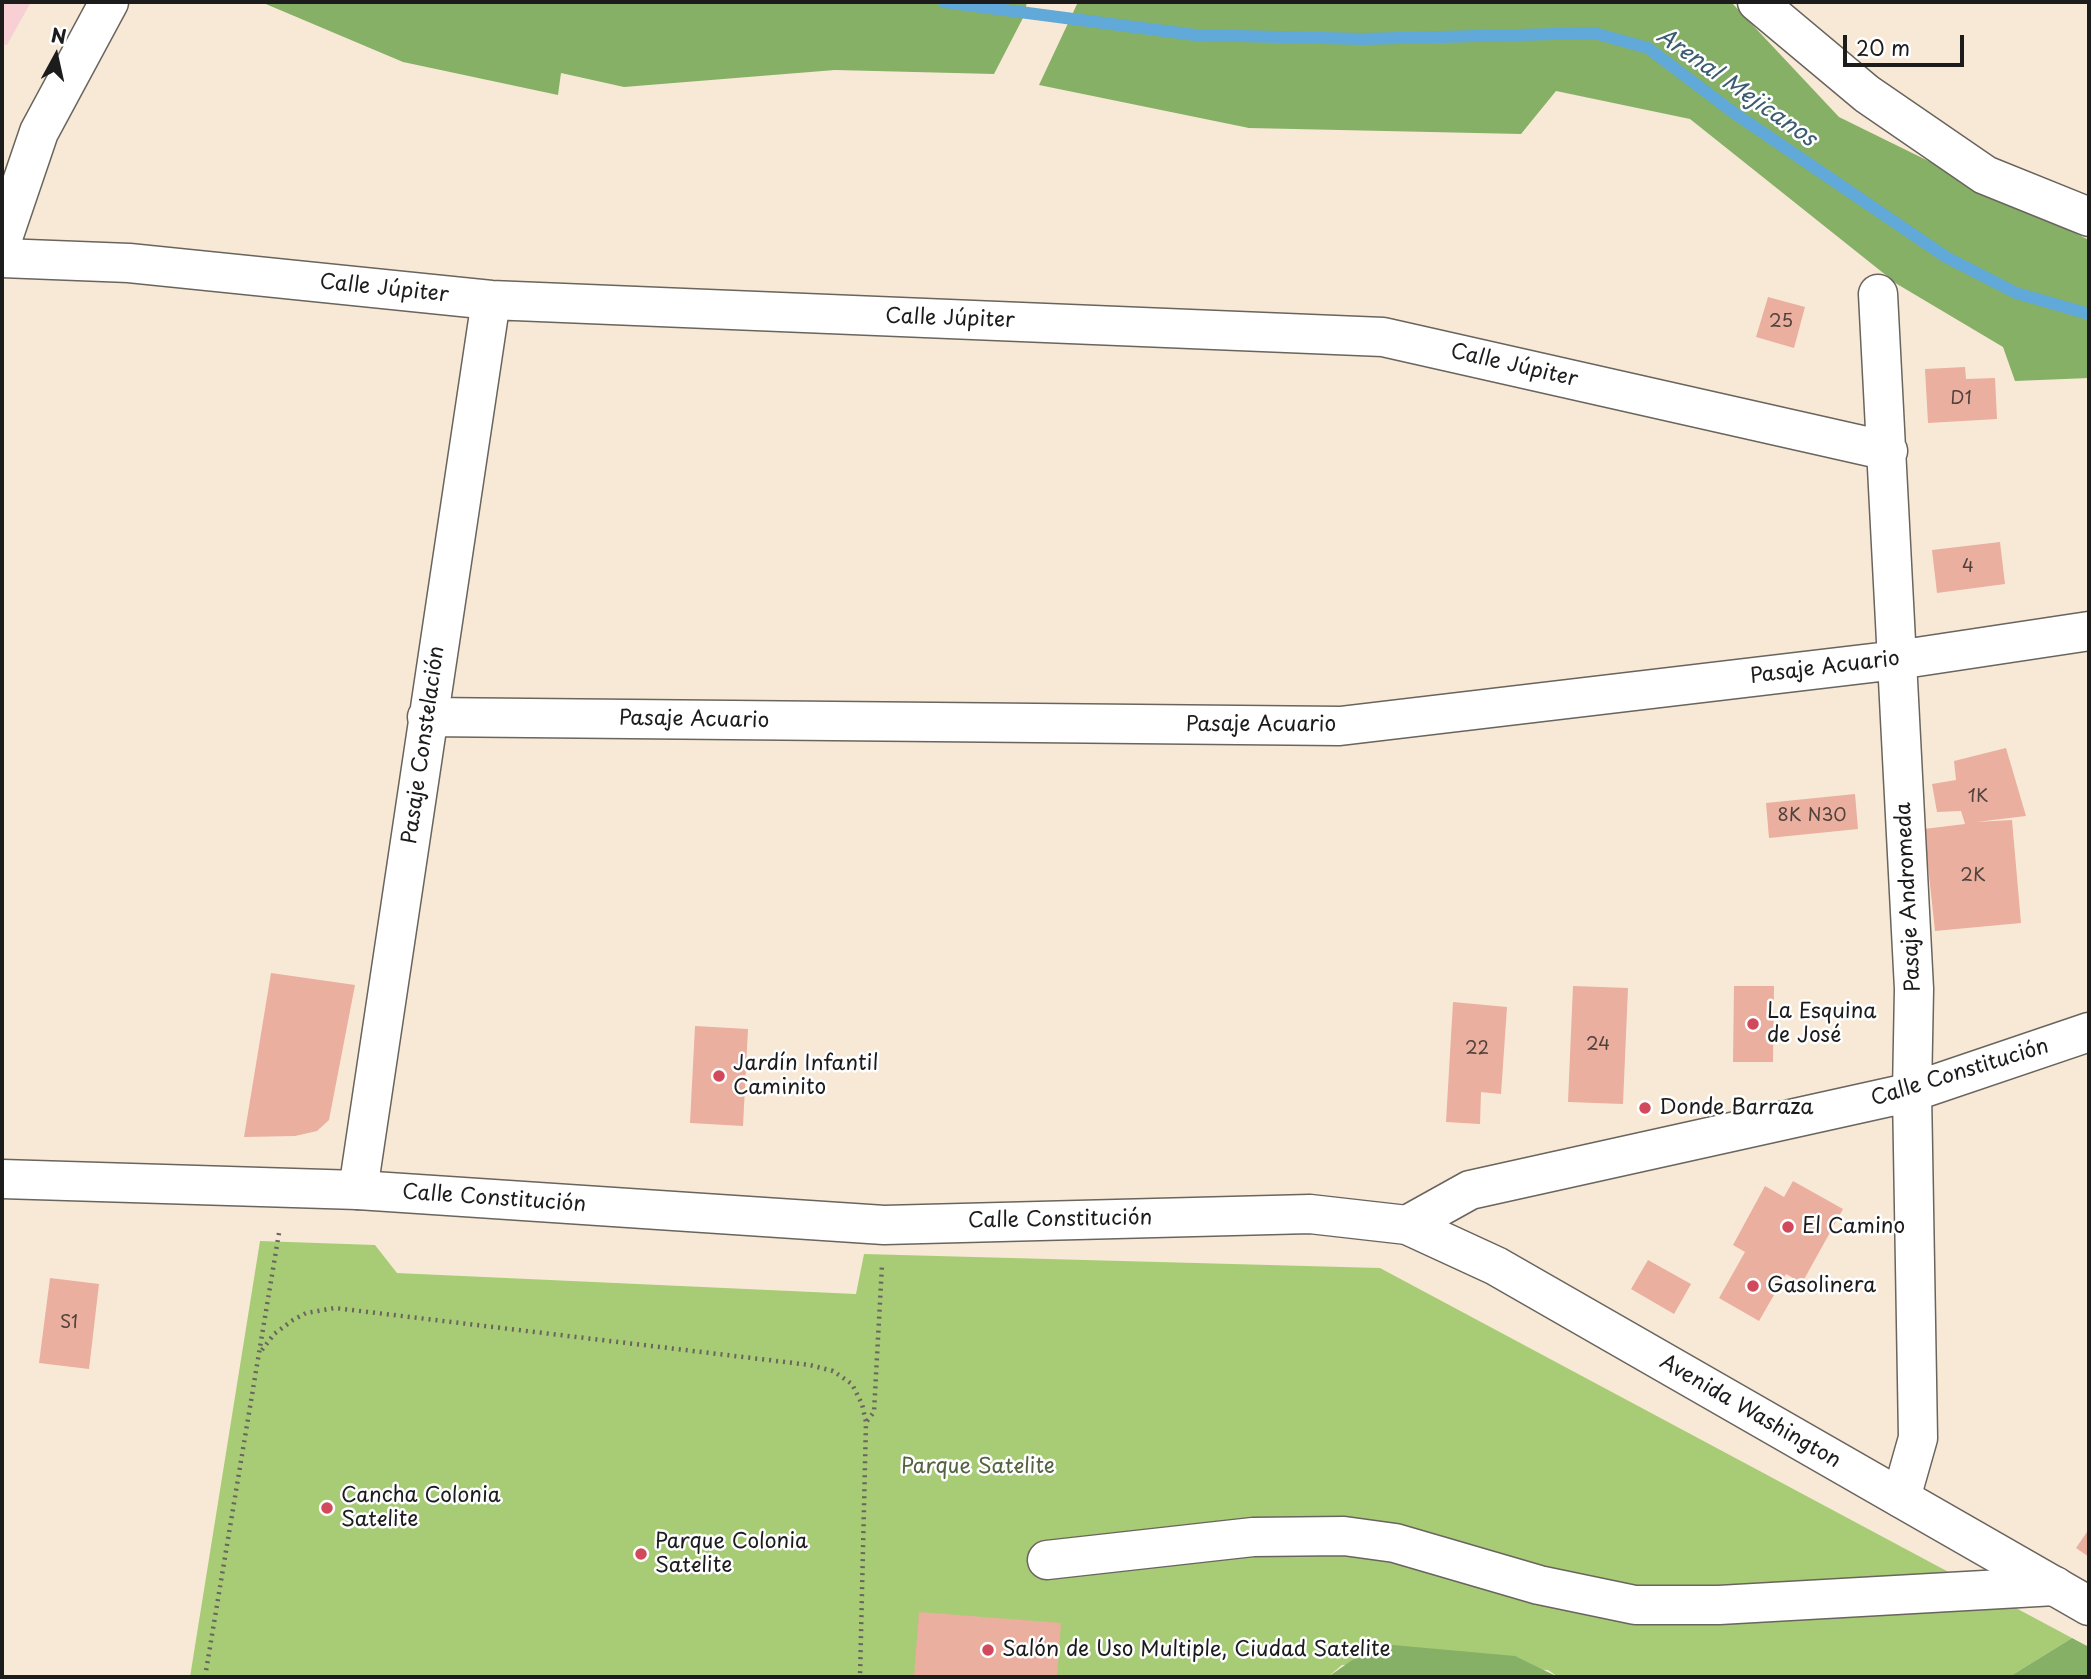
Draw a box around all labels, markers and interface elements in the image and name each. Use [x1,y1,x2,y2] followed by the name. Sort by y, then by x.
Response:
[50,20,68,50] text: N
[21,21,91,91] north arrow
[1846,21,1967,65] scale bar
[1651,23,1821,153] water label: Arenal Mejicanos
[1856,31,1910,63] text: 20 m
[318,270,450,308] street label: Calle Júpiter
[885,304,1015,334] street label: Calle Júpiter
[1769,311,1793,333] house number: 25
[1448,339,1580,393] street label: Calle Júpiter
[1950,388,1972,410] house number: D1
[1962,556,1974,578] house number: 4
[398,644,450,846] street label: Pasaje Constelación
[1749,646,1901,690] street label: Pasaje Acuario
[619,706,769,734] street label: Pasaje Acuario
[1186,712,1336,738] street label: Pasaje Acuario
[1968,786,1988,808] house number: 1K
[1891,801,1927,993] street label: Pasaje Andromeda
[1777,805,1847,827] house number: 8K N30
[1960,865,1986,887] house number: 2K
[1767,999,1876,1049] place label: La Esquina de José
[1745,1016,1761,1032] marker: La Esquina de José
[1586,1034,1610,1056] house number: 24
[1868,1034,2052,1112] street label: Calle Constitución
[1465,1038,1489,1060] house number: 22
[733,1051,879,1101] place label: Jardín Infantil Caminito
[711,1068,727,1084] marker: Jardín Infantil Caminito
[1659,1095,1813,1121] place label: Donde Barraza
[1637,1100,1653,1116] marker: Donde Barraza
[401,1180,587,1218] street label: Calle Constitución
[968,1206,1152,1234] street label: Calle Constitución
[1802,1214,1905,1240] place label: El Camino
[1780,1219,1796,1235] marker: El Camino
[1767,1273,1876,1299] place label: Gasolinera
[1745,1278,1761,1294] marker: Gasolinera
[60,1312,78,1334] house number: S1
[1655,1350,1845,1474] street label: Avenida Washington
[901,1454,1055,1480] park label: Parque Satelite
[341,1483,501,1533] place label: Cancha Colonia Satelite
[319,1500,335,1516] marker: Cancha Colonia Satelite
[655,1529,808,1579] place label: Parque Colonia Satelite
[633,1546,649,1562] marker: Parque Colonia Satelite
[1002,1637,1391,1663] place label: Salón de Uso Multiple, Ciudad Satelite
[980,1642,996,1658] marker: Salón de Uso Multiple, Ciudad Satelite

